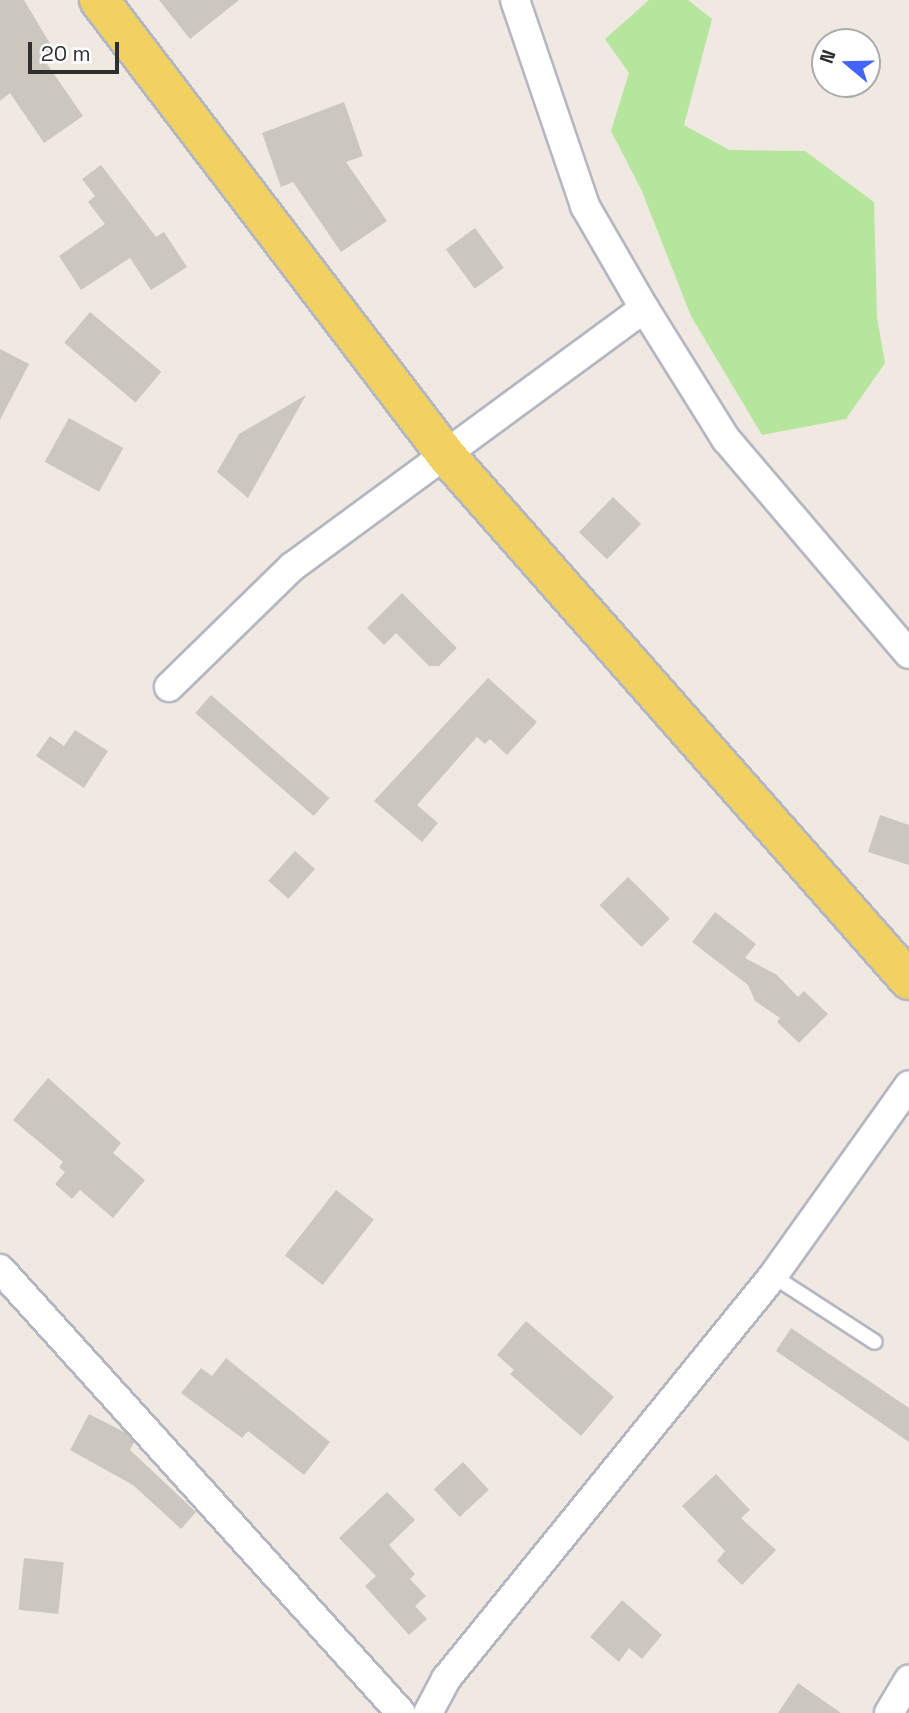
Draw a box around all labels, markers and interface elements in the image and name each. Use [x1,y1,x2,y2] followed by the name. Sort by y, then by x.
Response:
[32,28,122,72] scale bar
[811,28,881,98] north arrow
[41,40,91,67] text: 20 m
[814,47,841,67] text: N

